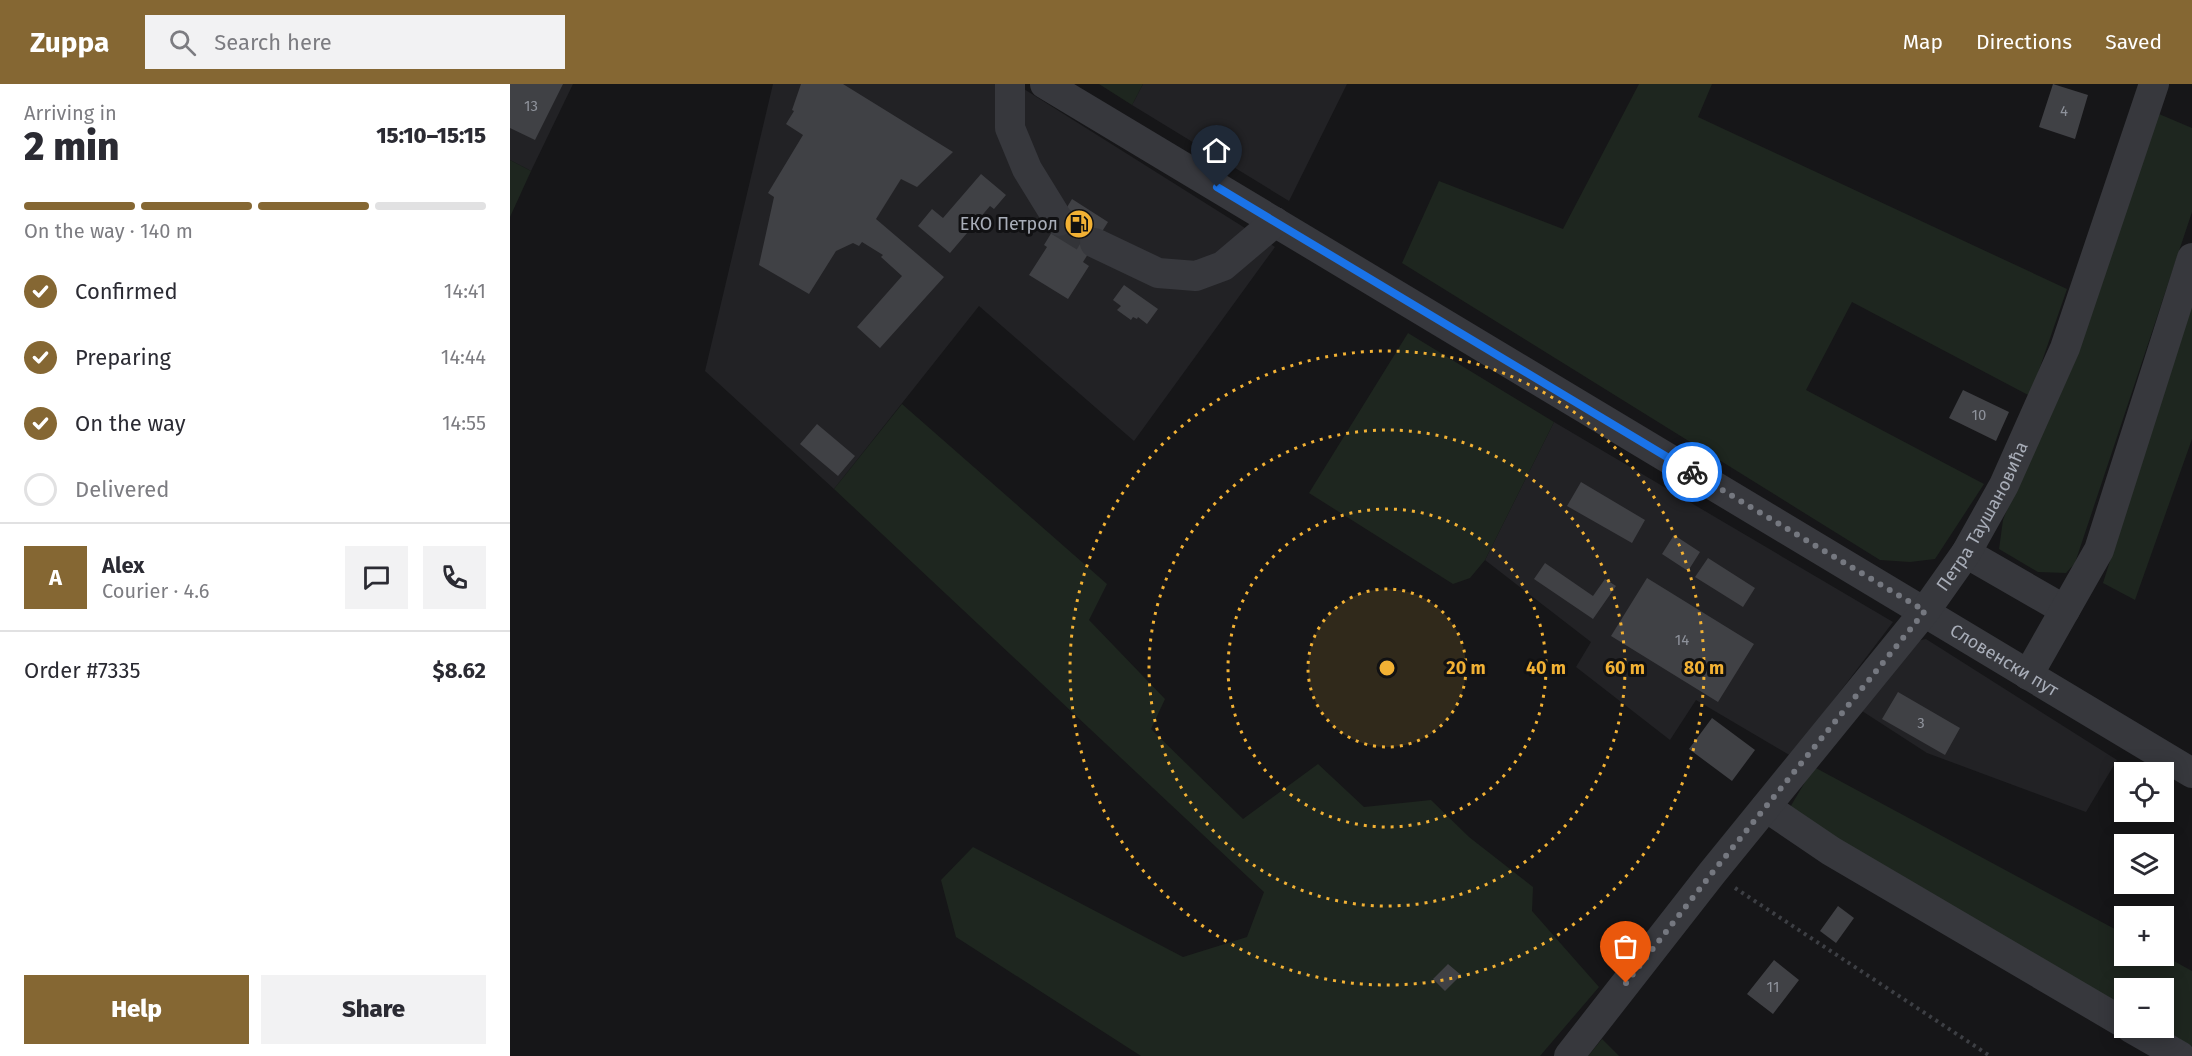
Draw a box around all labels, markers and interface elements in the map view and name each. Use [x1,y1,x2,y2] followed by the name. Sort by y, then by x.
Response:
[145,15,565,69] search box
[30,26,109,59] text: Zuppa
[166,26,199,59] icon: search
[214,29,332,56] text: Search here
[1903,29,1943,55] text: Map
[1976,29,2072,55] text: Directions
[2105,29,2162,55] text: Saved
[524,97,538,115] house number: 13
[24,101,117,125] text: Arriving in
[2060,102,2068,120] house number: 4
[376,122,486,149] text: 15:10–15:15
[24,124,120,170] text: 2 min
[1191,125,1242,187] pin
[1200,134,1233,167] icon: home
[1063,208,1095,240] fuel station icon: ЕКО Петрол
[960,213,1058,235] place label: ЕКО Петрол
[24,219,193,243] text: On the way · 140 m
[24,275,57,308] icon: check
[75,278,178,305] text: Confirmed
[444,279,486,303] text: 14:41
[24,341,57,374] icon: check
[75,344,171,371] text: Preparing
[441,345,486,369] text: 14:44
[1972,406,1986,424] house number: 10
[24,407,57,440] icon: check
[75,410,186,437] text: On the way
[442,411,486,435] text: 14:55
[1932,438,2033,595] street label: Петра Таушановића
[1662,442,1722,502] courier
[1676,456,1709,489] icon: bike
[75,476,170,503] text: Delivered
[345,546,408,609] button: chat
[423,546,486,609] button: phone
[102,552,145,579] text: Alex
[49,564,62,591] text: A
[102,579,209,603] text: Courier · 4.6
[1946,619,2063,702] street label: Словенски пут
[1675,631,1689,649] house number: 14
[24,657,141,684] text: Order #7335
[433,657,486,684] text: $8.62
[1446,657,1486,679] text: 20 m
[1526,657,1566,679] text: 40 m
[1605,657,1645,679] text: 60 m
[1684,657,1724,679] text: 80 m
[1377,658,1397,678] centre of rings
[1917,714,1925,732] house number: 3
[2114,762,2174,1038] map controls
[2114,762,2174,822] button: locate
[2114,834,2174,894] button: layers
[2114,906,2174,966] button: +
[1600,921,1651,983] pin
[1609,930,1642,963] icon: bag
[24,975,249,1044] button: Help
[261,975,486,1044] button: Share
[1767,978,1779,996] house number: 11
[2114,978,2174,1038] button: −

